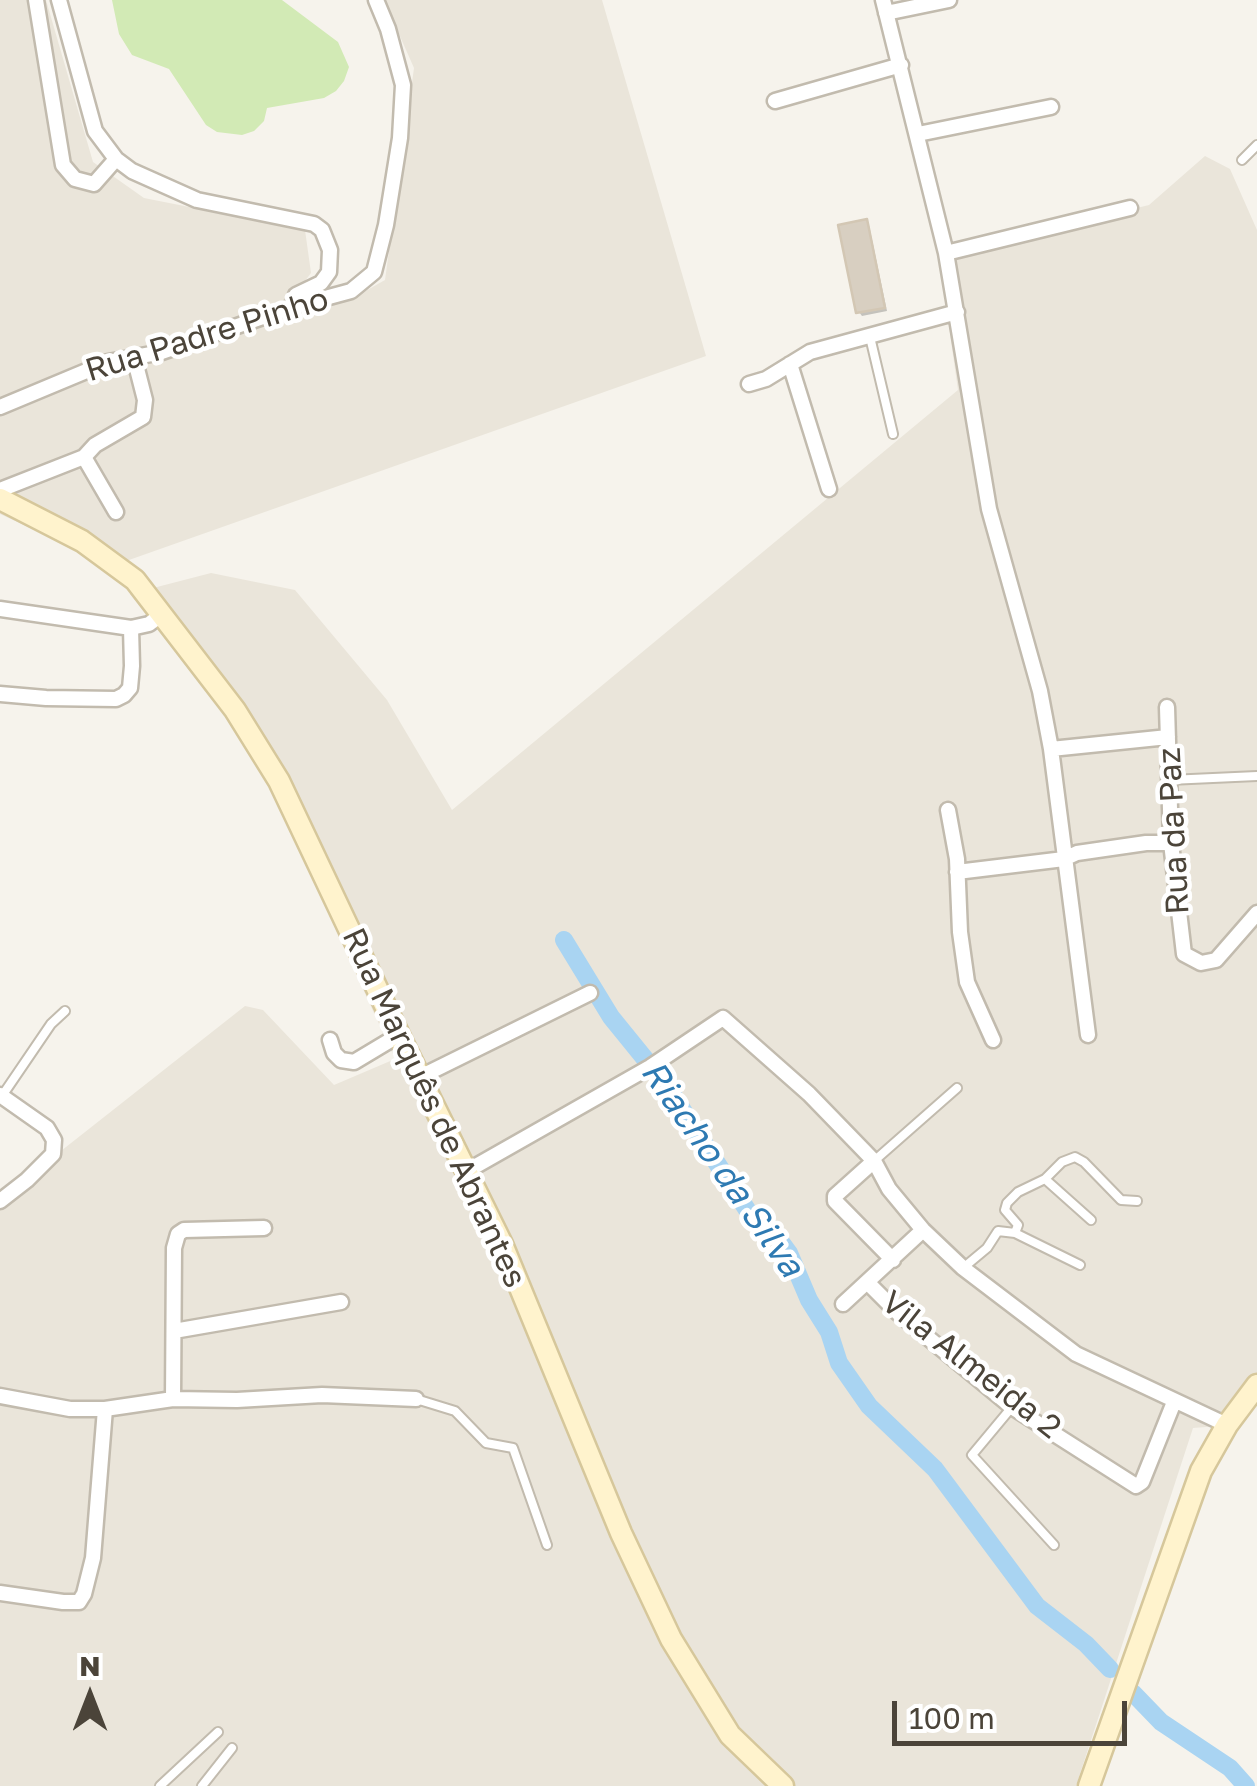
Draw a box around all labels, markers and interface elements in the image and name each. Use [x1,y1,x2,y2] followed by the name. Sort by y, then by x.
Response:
[81,280,333,390] street label: Rua Padre Pinho
[1150,746,1198,916] street label: Rua da Paz
[334,922,534,1294] street label: Rua Marquês de Abrantes
[632,1053,812,1285] water label: Riacho da Silva
[874,1283,1068,1447] street label: Vila Almeida 2
[40,1646,140,1746] north arrow
[79,1649,101,1682] text: N
[897,1681,1132,1743] scale bar
[909,1700,995,1736] text: 100 m

